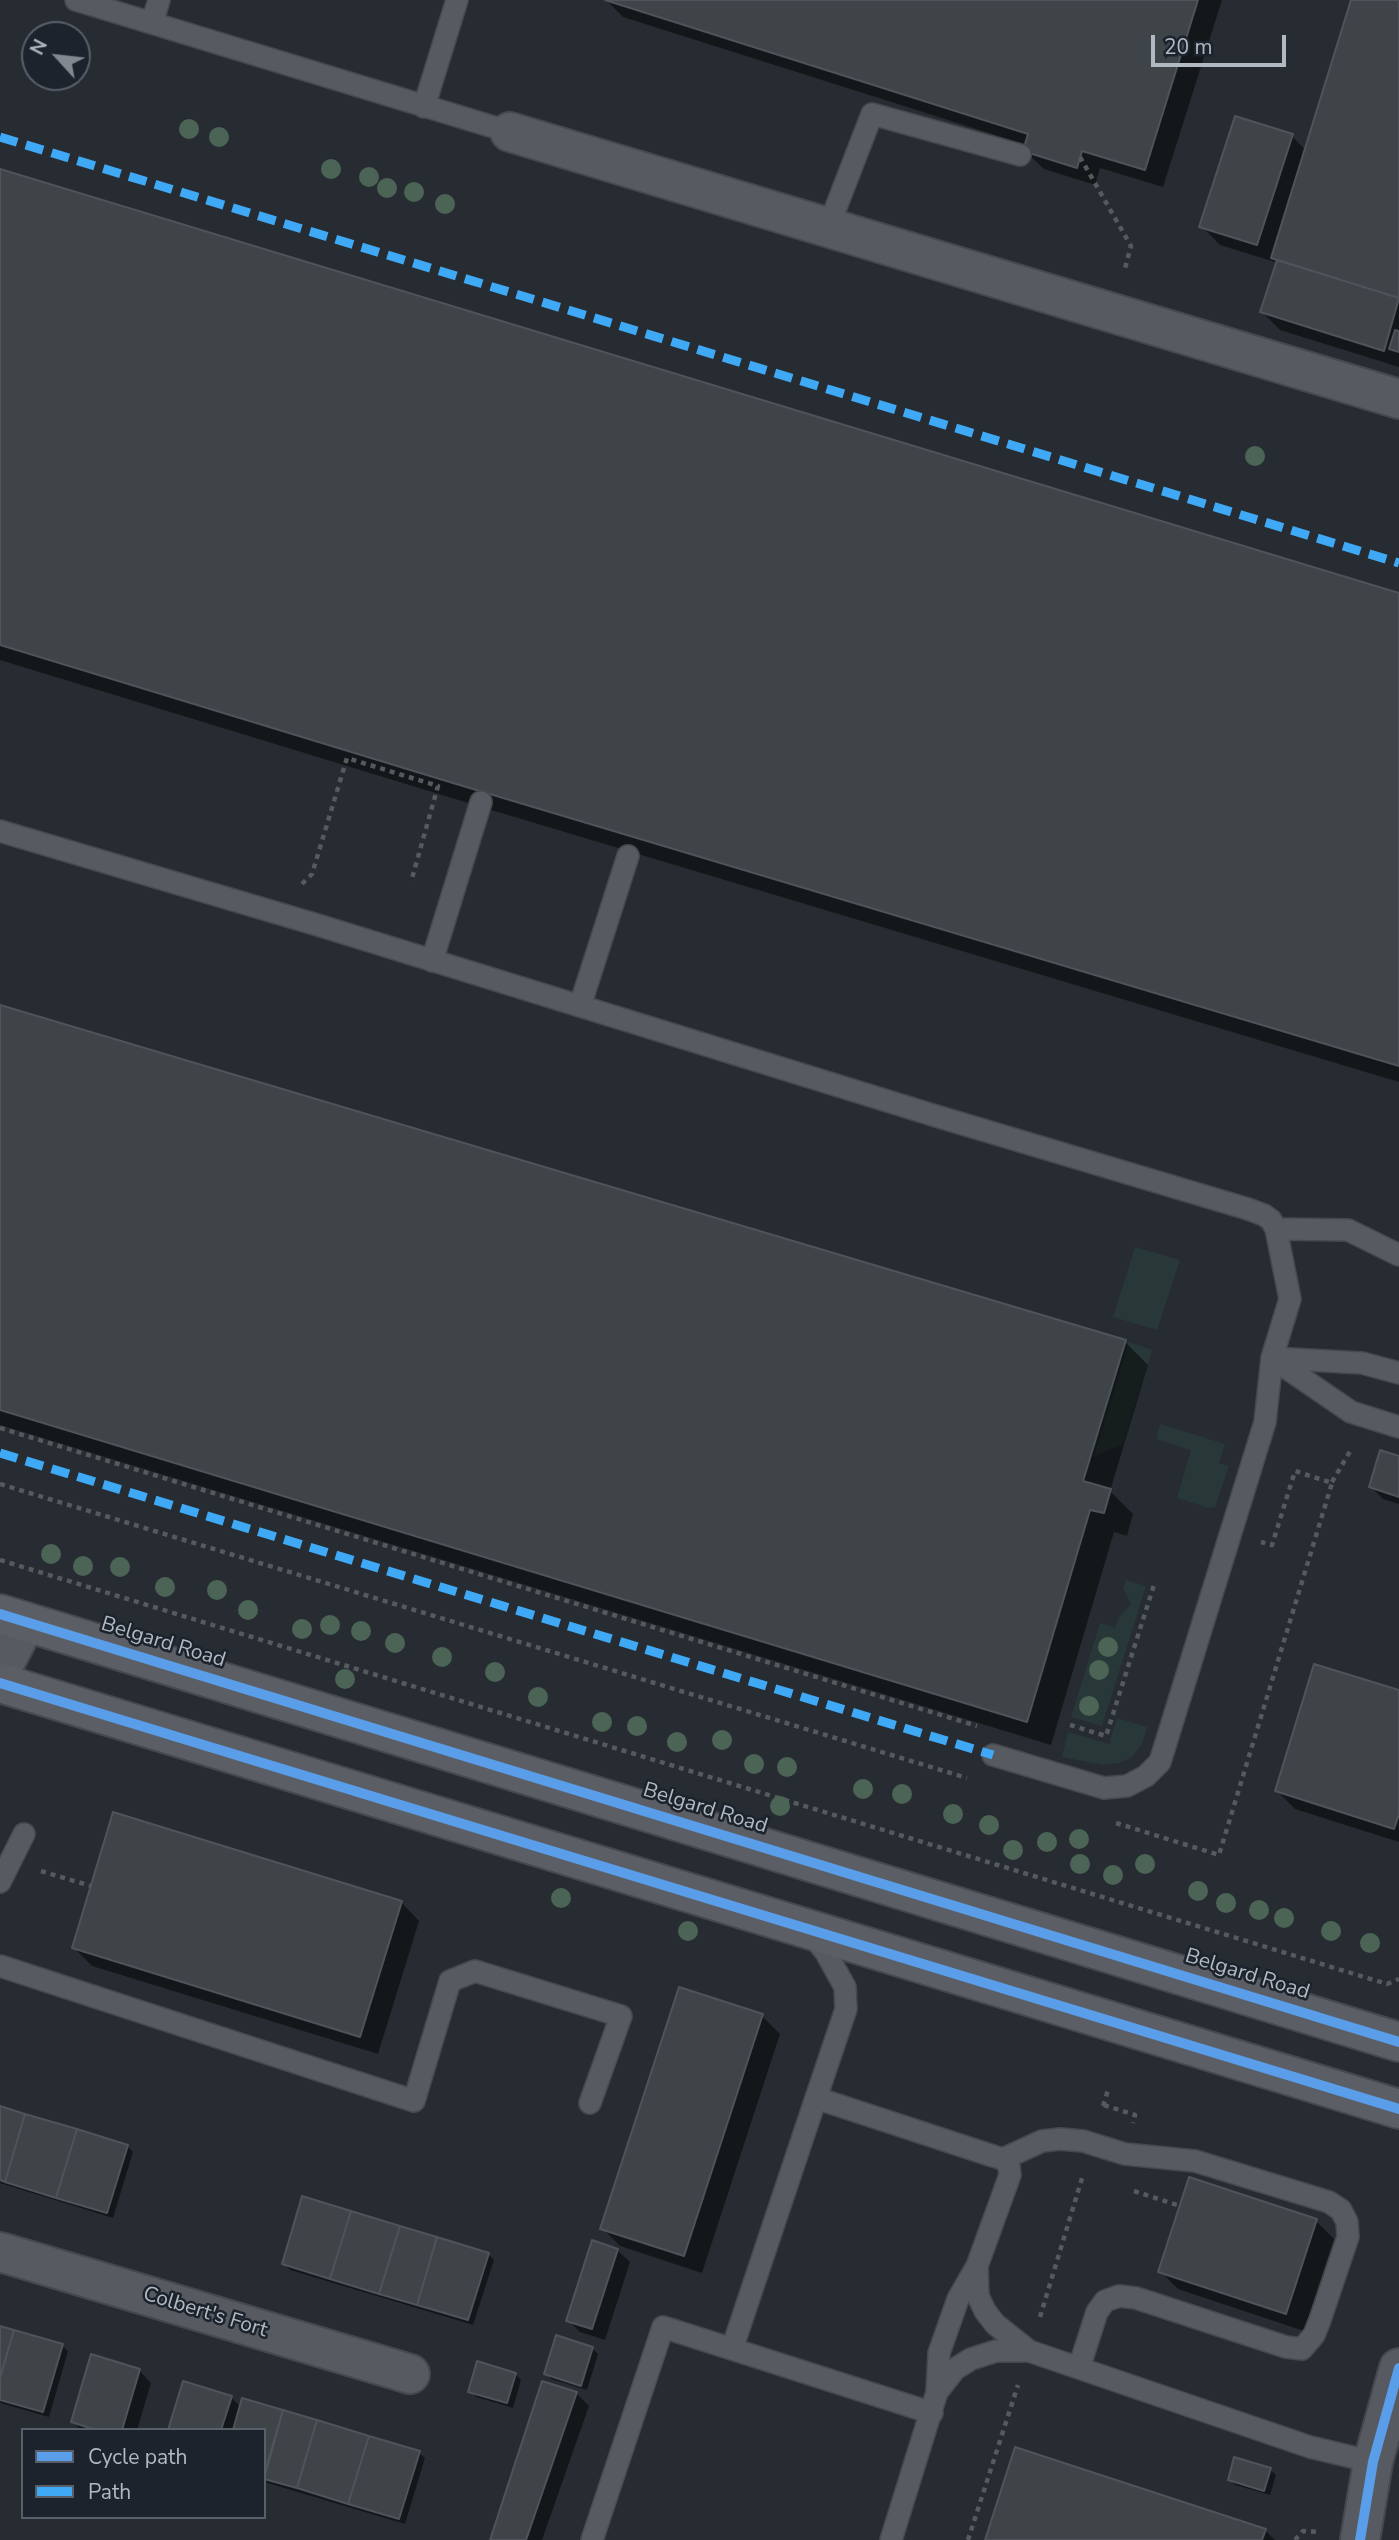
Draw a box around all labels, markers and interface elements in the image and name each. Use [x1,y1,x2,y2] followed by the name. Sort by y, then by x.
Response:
[21,21,91,91] north arrow
[1154,21,1289,65] scale bar
[1164,33,1213,61] text: 20 m
[24,35,54,60] text: N
[98,1612,228,1674] street label: Belgard Road
[640,1778,770,1840] street label: Belgard Road
[1182,1944,1312,2006] street label: Belgard Road
[140,2282,270,2344] street label: Colbert's Fort
[21,2428,266,2519] legend
[88,2443,187,2471] text: Cycle path
[88,2478,131,2506] text: Path

